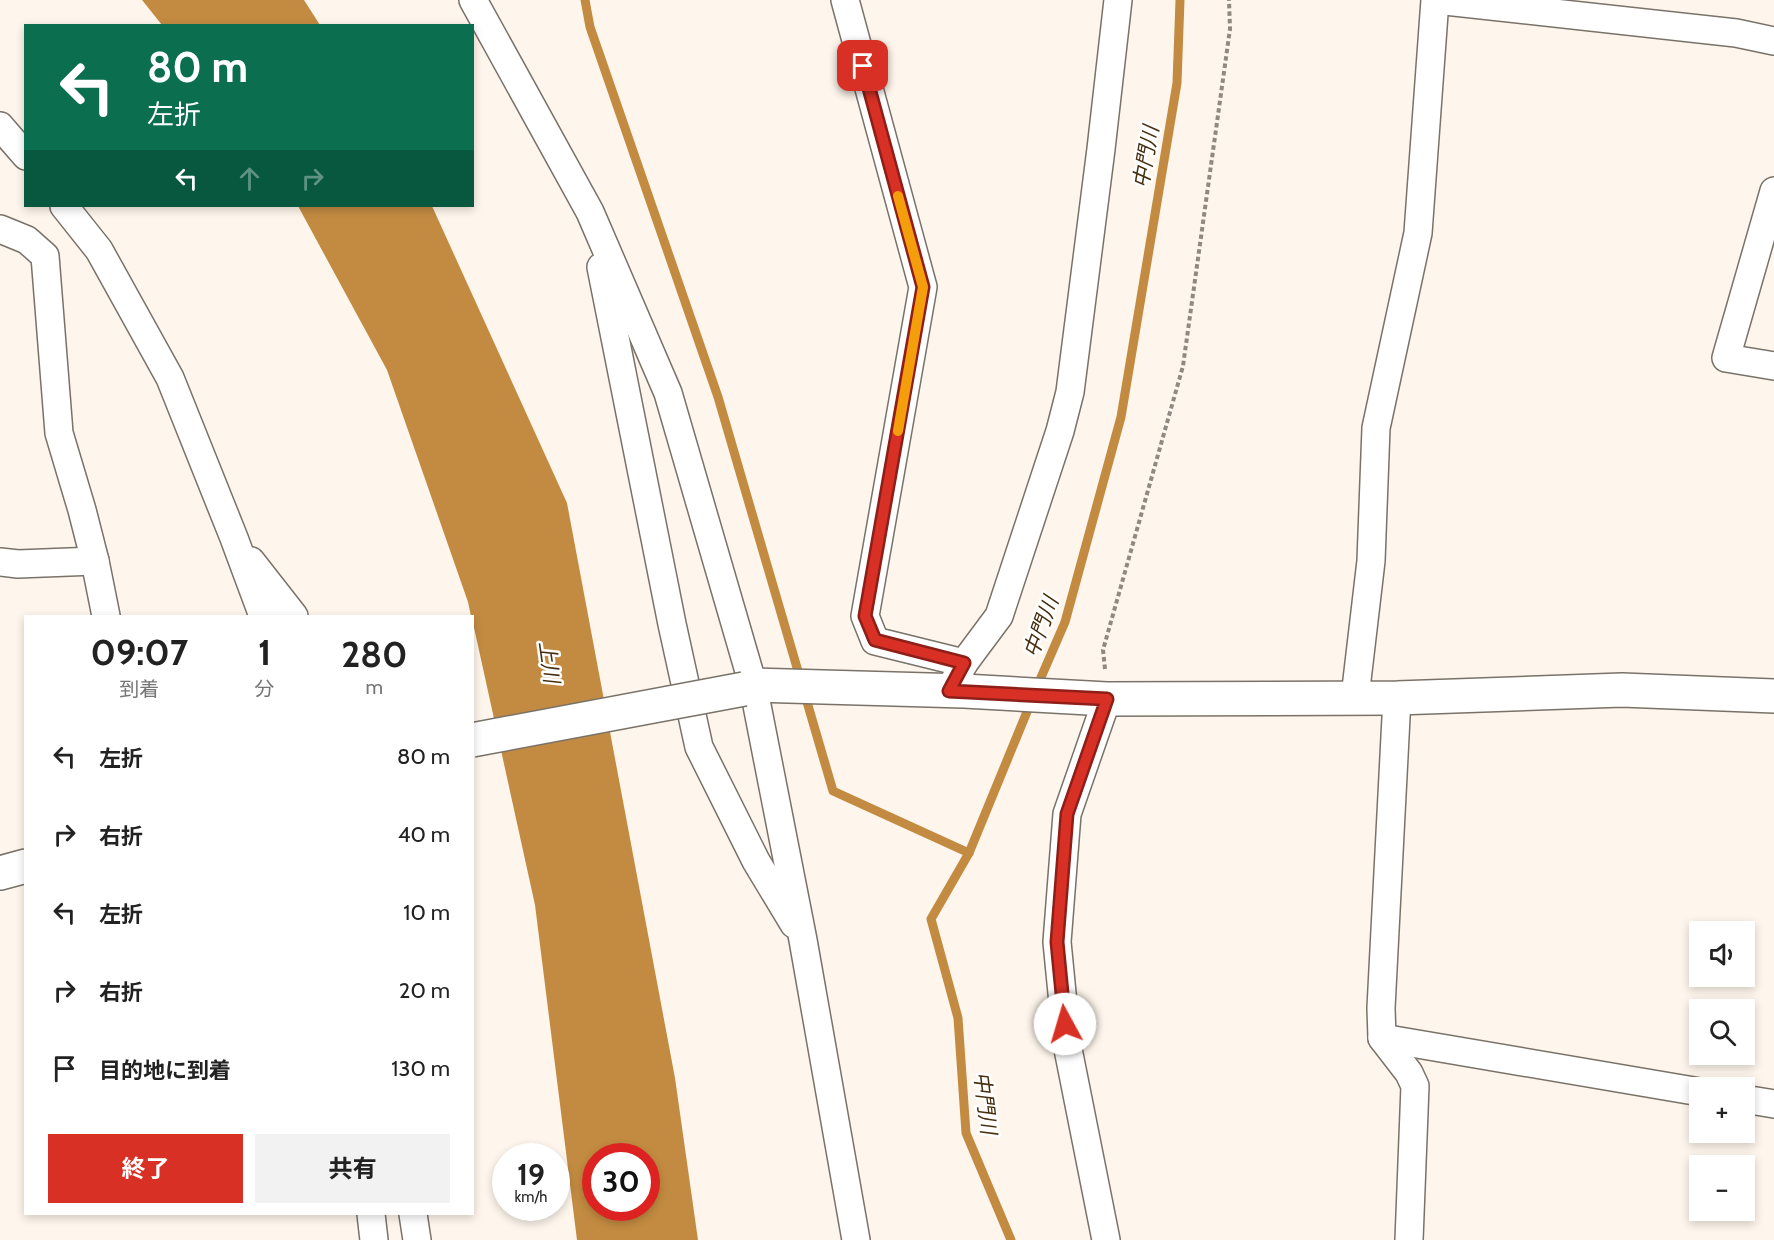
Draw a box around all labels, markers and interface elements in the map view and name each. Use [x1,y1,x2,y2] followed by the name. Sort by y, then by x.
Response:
[837,40,888,91] pin
[147,41,248,93] text: 80 m
[48,48,126,126] icon: left
[846,49,879,82] icon: arrive
[147,98,201,131] text: 左折
[1128,122,1164,190] water label: 中門川
[170,162,203,195] icon: left
[233,162,266,195] icon: ahead
[296,162,329,195] icon: right
[1018,591,1064,661] water label: 中門川
[91,630,188,674] text: 09:07
[258,630,271,674] text: 1
[341,632,407,676] text: 280
[534,639,565,686] water label: 上川
[365,675,383,699] text: m
[119,677,159,701] text: 到着
[255,677,275,701] text: 分
[48,740,81,773] icon: left
[397,743,450,770] text: 80 m
[99,745,143,772] text: 左折
[48,818,81,851] icon: right
[398,821,450,848] text: 40 m
[99,823,143,850] text: 右折
[48,896,81,929] icon: left
[403,899,450,926] text: 10 m
[99,901,143,928] text: 左折
[1689,921,1755,1221] map controls
[1689,921,1755,987] button: sound
[48,974,81,1007] icon: right
[399,977,450,1004] text: 20 m
[99,979,143,1006] text: 右折
[1033,992,1097,1056] position arrow
[1689,999,1755,1065] button: search
[48,1052,81,1085] icon: arrive
[391,1055,450,1082] text: 130 m
[99,1057,231,1084] text: 目的地に到着
[969,1070,1002,1138] water label: 中門川
[1689,1077,1755,1143] button: +
[48,1134,243,1203] button: 終了
[255,1134,450,1203] button: 共有
[582,1143,660,1221] speed limit sign: 30
[1689,1155,1755,1221] button: −
[517,1156,545,1193] text: 19
[515,1188,547,1206] text: km/h

